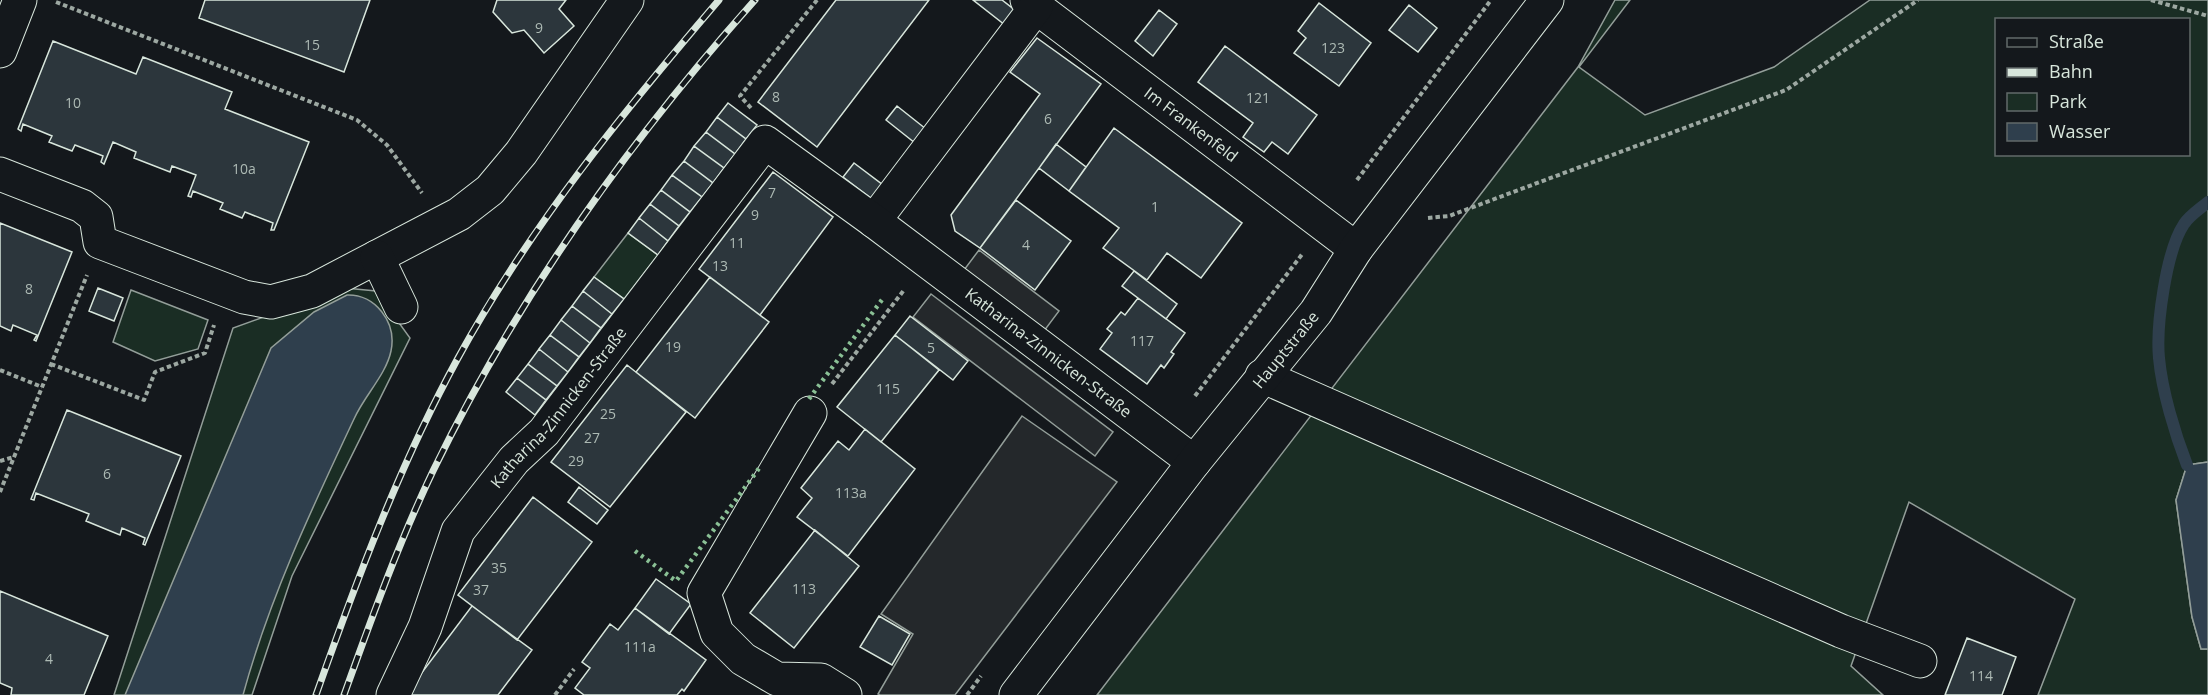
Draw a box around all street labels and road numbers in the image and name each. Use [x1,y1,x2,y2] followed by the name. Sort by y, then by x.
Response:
[1140,82,1243,167] street label: Im Frankenfeld
[961,283,1136,422] street label: Katharina-Zinnicken-Straße
[1247,306,1323,393] street label: Hauptstraße
[485,322,631,493] street label: Katharina-Zinnicken-Straße

